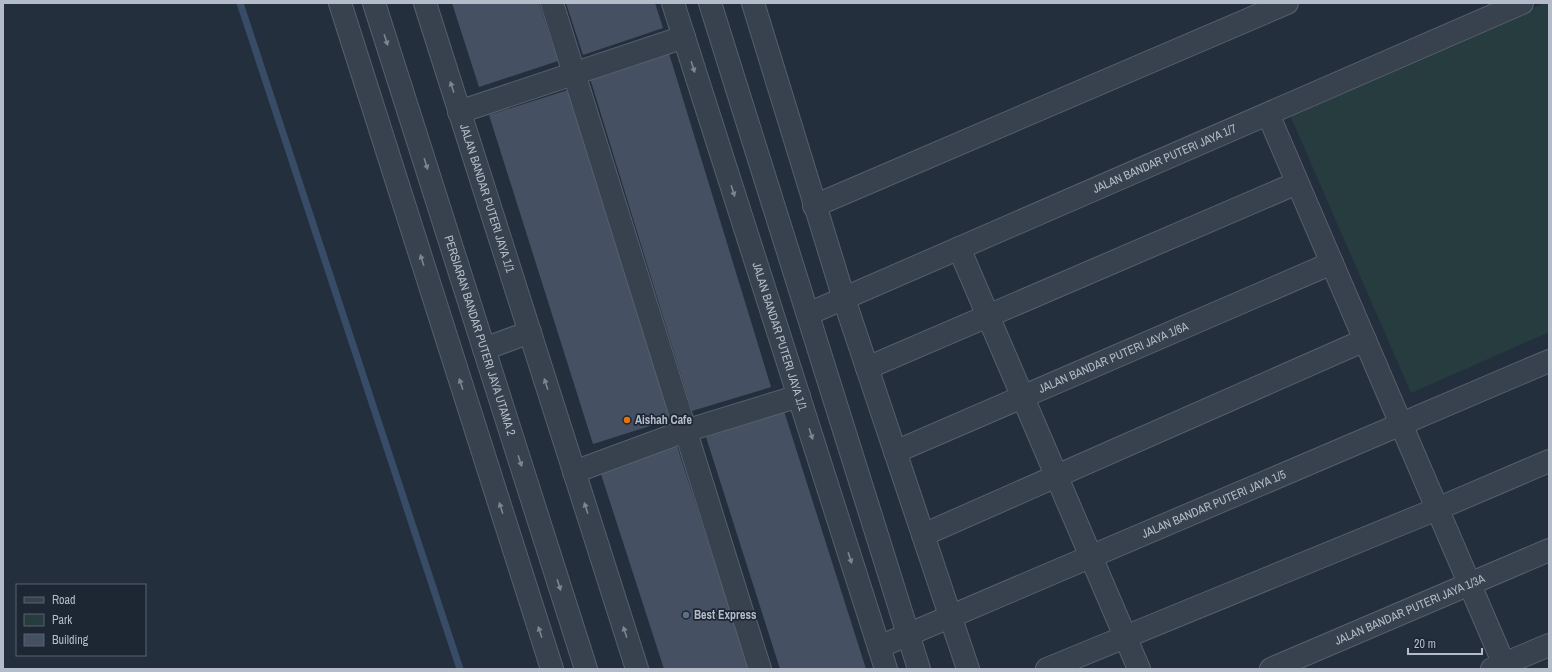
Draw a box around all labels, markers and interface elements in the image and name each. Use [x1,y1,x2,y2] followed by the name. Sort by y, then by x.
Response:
[383,34,389,46] one-way arrow
[690,61,696,73] one-way arrow
[448,81,454,93] one-way arrow
[1090,120,1239,197] street label: JALAN BANDAR PUTERI JAYA 1/7
[456,122,519,275] street label: JALAN BANDAR PUTERI JAYA 1/1
[423,158,429,170] one-way arrow
[730,185,736,197] one-way arrow
[440,233,519,438] street label: PERSIARAN BANDAR PUTERI JAYA UTAMA 2
[419,254,425,266] one-way arrow
[748,260,811,413] street label: JALAN BANDAR PUTERI JAYA 1/1
[1036,318,1191,397] street label: JALAN BANDAR PUTERI JAYA 1/6A
[458,378,464,390] one-way arrow
[543,378,549,390] one-way arrow
[635,412,692,428] place label: Aishah Cafe
[622,415,632,425] marker: Aishah Cafe
[808,429,814,441] one-way arrow
[517,456,523,468] one-way arrow
[1139,466,1289,542] street label: JALAN BANDAR PUTERI JAYA 1/5
[497,502,503,514] one-way arrow
[583,502,589,514] one-way arrow
[848,553,854,565] one-way arrow
[1332,570,1488,649] street label: JALAN BANDAR PUTERI JAYA 1/3A
[557,580,563,592] one-way arrow
[16,584,146,656] legend
[52,592,76,608] text: Road
[694,607,757,623] place label: Best Express
[681,610,691,620] marker: Best Express
[52,612,72,628] text: Park
[537,625,543,637] one-way arrow
[622,626,628,638] one-way arrow
[1408,630,1482,656] scale bar
[52,632,89,648] text: Building
[1414,636,1436,652] text: 20 m

